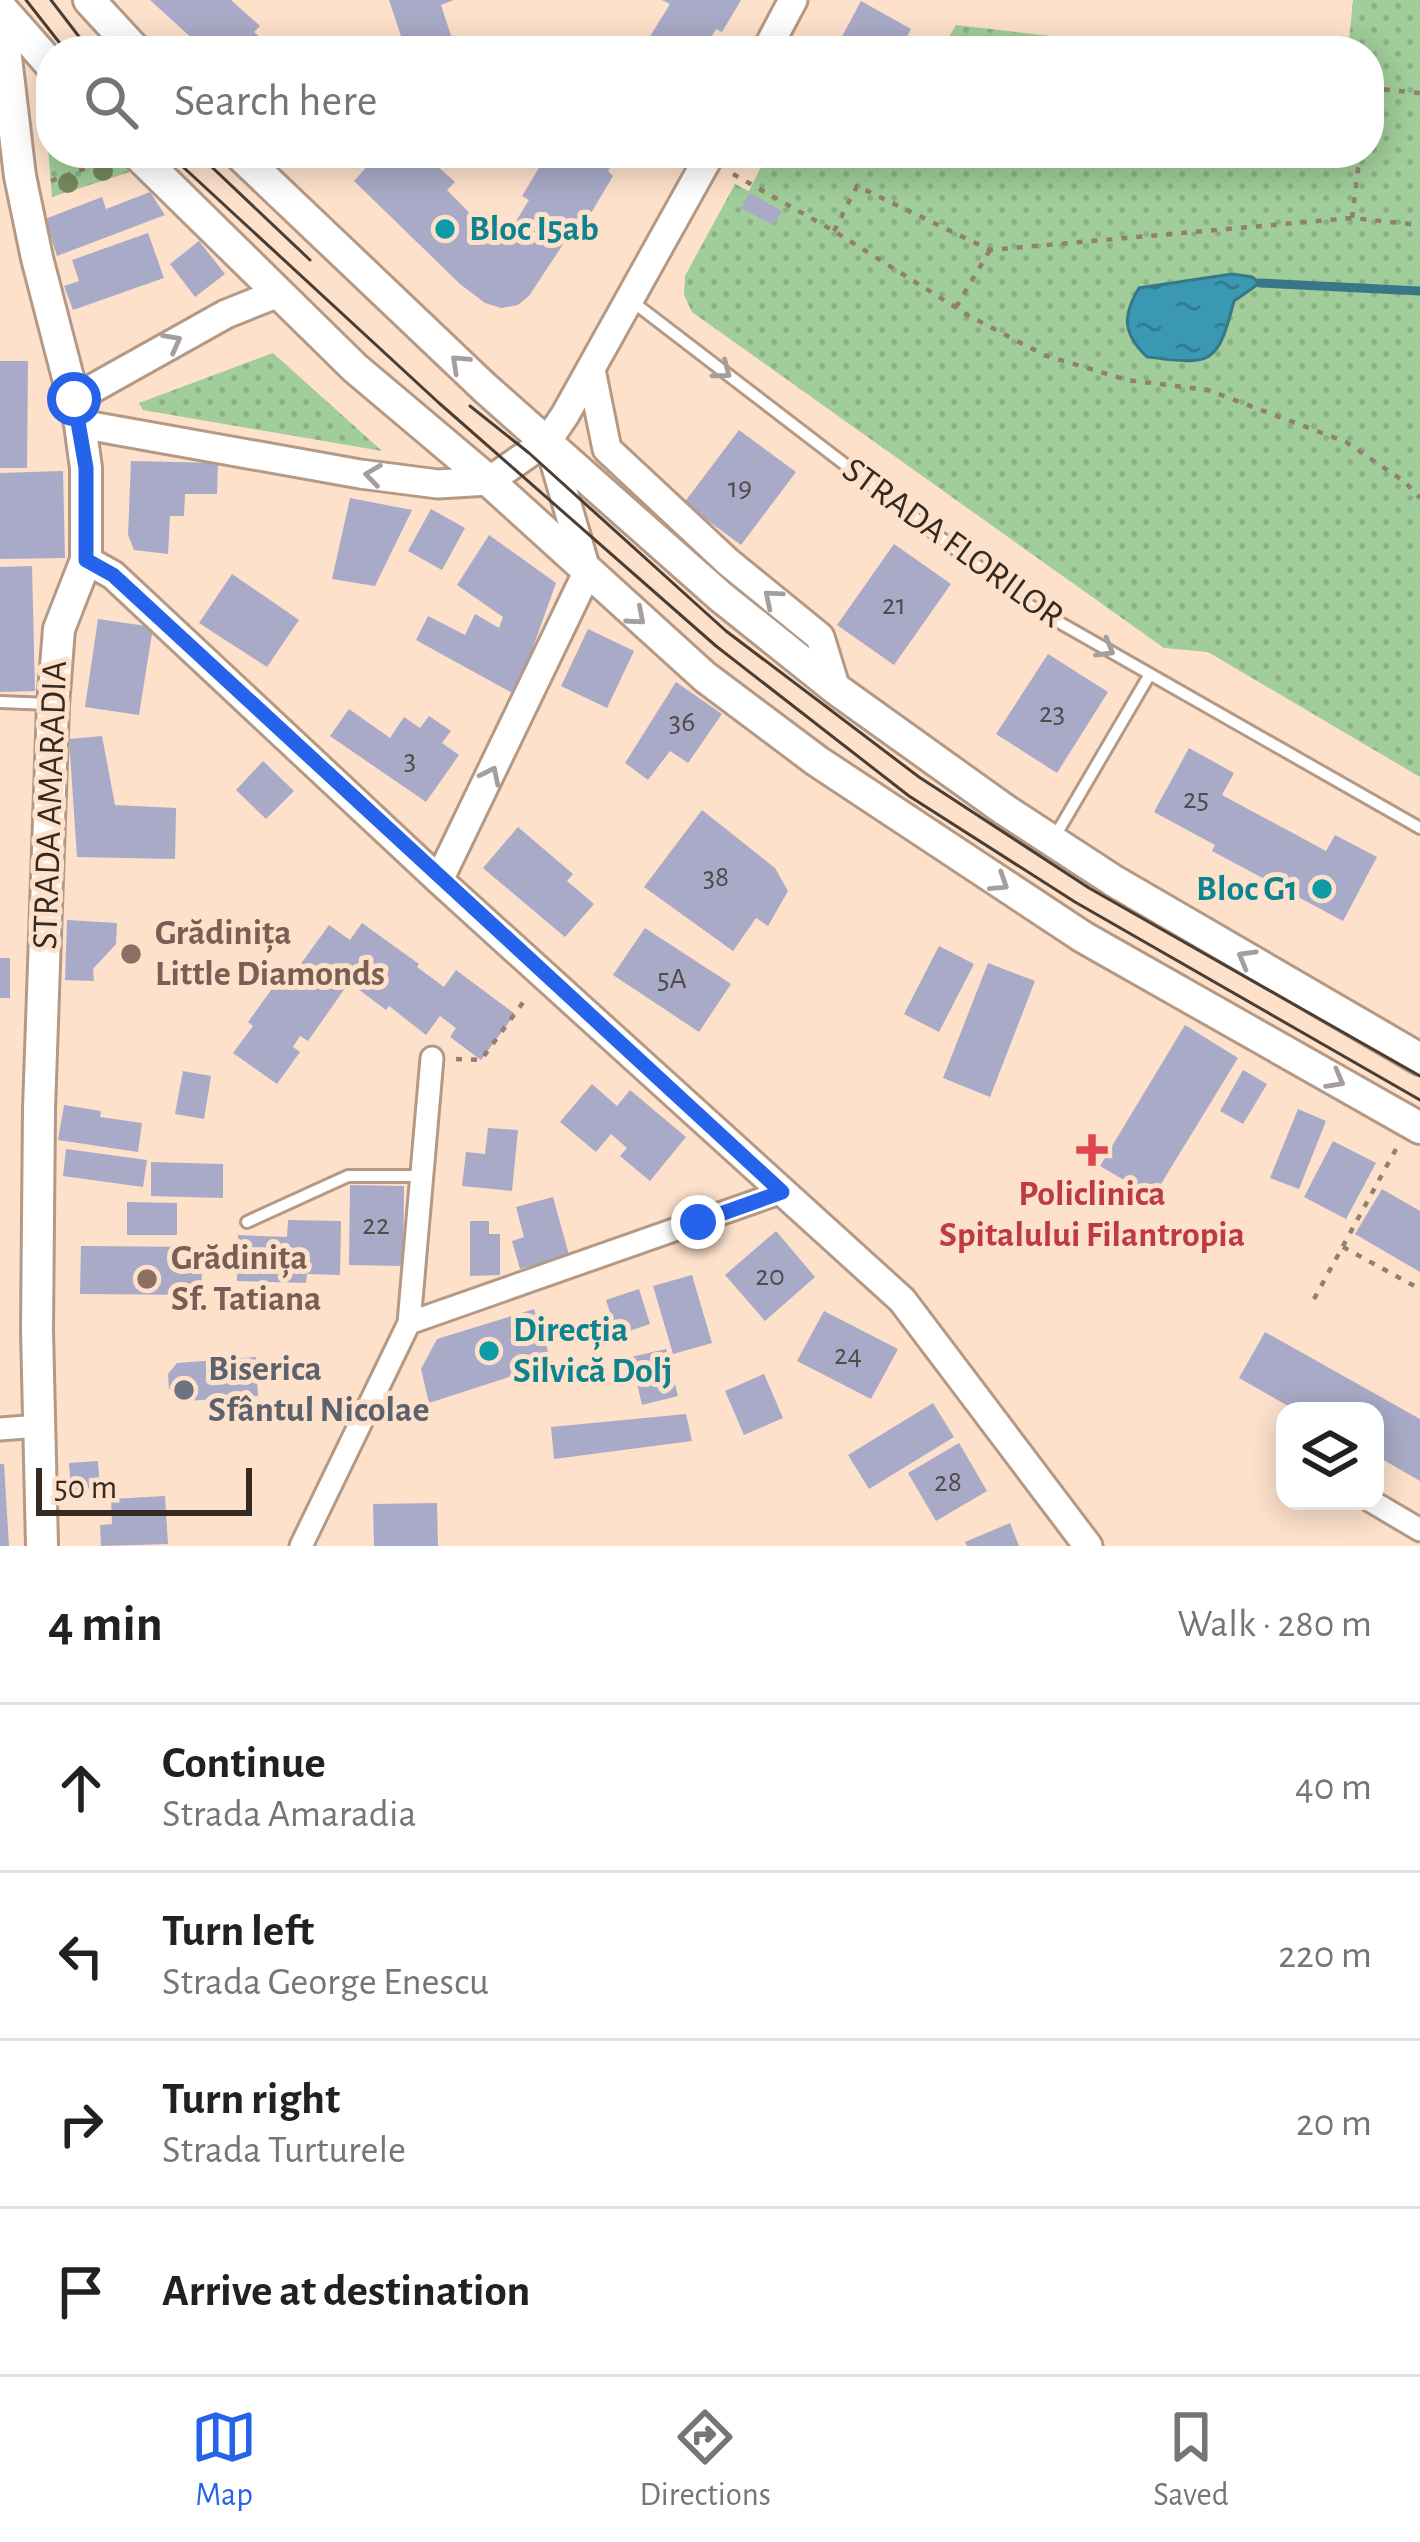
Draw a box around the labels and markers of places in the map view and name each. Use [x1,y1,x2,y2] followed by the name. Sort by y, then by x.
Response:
[469,211,599,247] place label: Bloc I5ab
[432,216,458,242] marker: Bloc I5ab
[1196,871,1298,907] place label: Bloc G1
[1309,876,1335,902] marker: Bloc G1
[155,915,385,992] place label: Grădinița Little Diamonds
[118,941,144,967] marker: Grădinița Little Diamonds
[1076,1134,1108,1166] marker: Policlinica Spitalului Filantropia
[939,1176,1245,1253] place label: Policlinica Spitalului Filantropia
[171,1240,321,1317] place label: Grădinița Sf. Tatiana
[134,1266,160,1292] marker: Grădinița Sf. Tatiana
[513,1312,672,1389] place label: Direcția Silvică Dolj
[476,1338,502,1364] marker: Direcția Silvică Dolj
[208,1351,429,1428] place label: Biserica Sfântul Nicolae
[171,1377,197,1403] marker: Biserica Sfântul Nicolae

